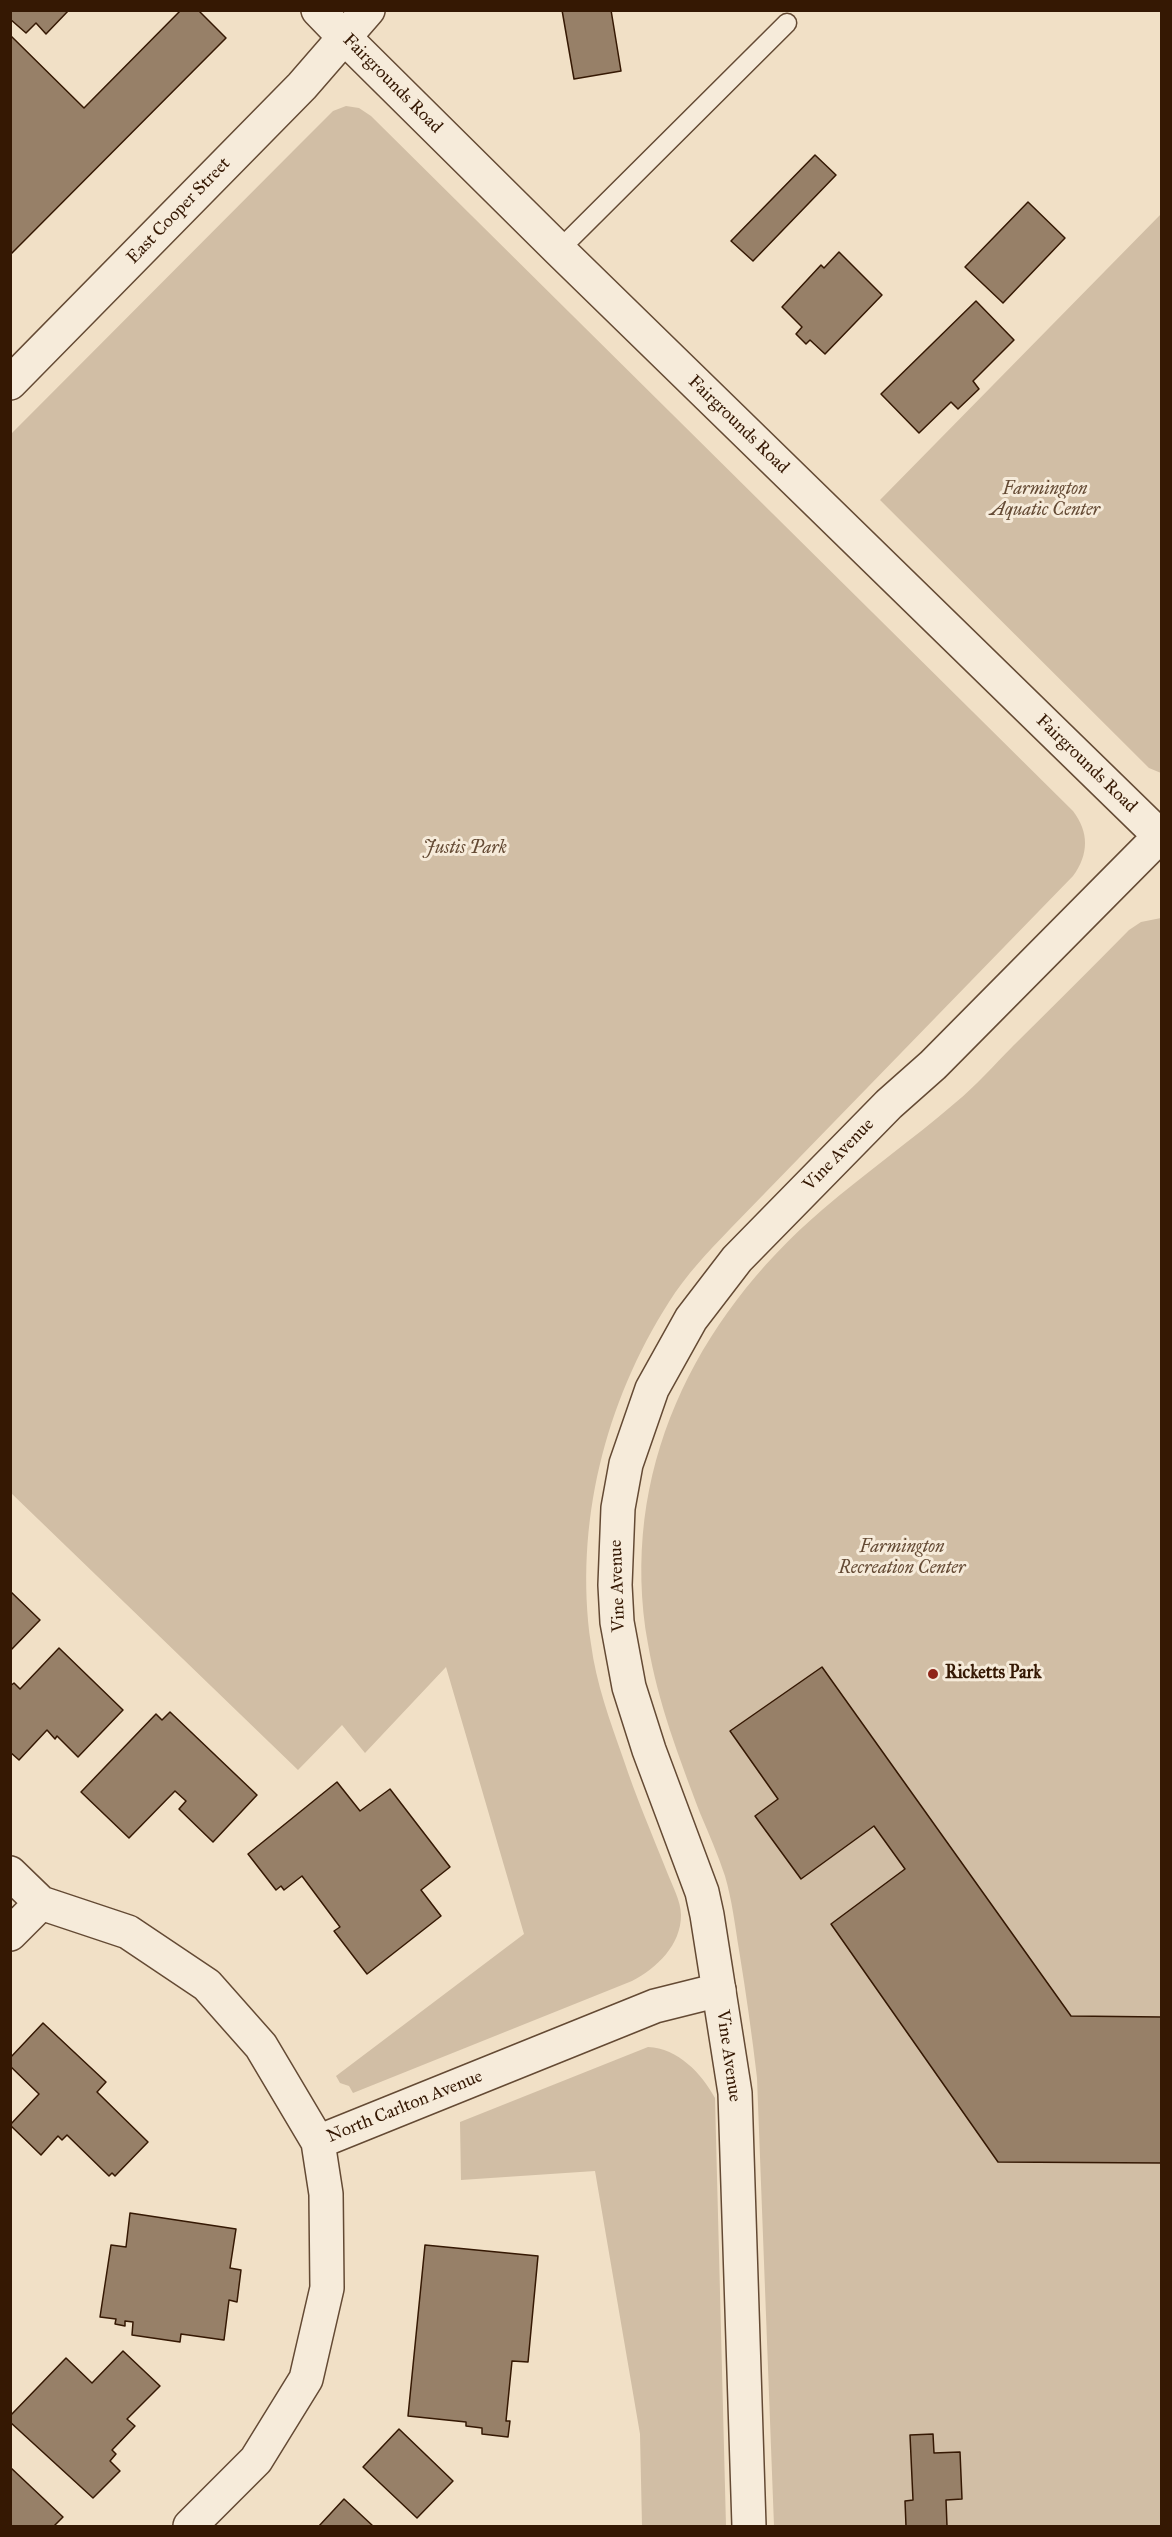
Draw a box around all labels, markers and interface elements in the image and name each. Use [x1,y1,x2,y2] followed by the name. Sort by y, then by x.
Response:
[338,30,446,138] street label: Fairgrounds Road
[123,153,235,269] street label: East Cooper Street
[683,371,793,479] street label: Fairgrounds Road
[990,479,1100,522] park label: Farmington Aquatic Center
[1031,710,1141,818] street label: Fairgrounds Road
[423,838,507,860] park label: Justis Park
[799,1114,879,1196] street label: Vine Avenue
[839,1537,965,1580] park label: Farmington Recreation Center
[606,1539,630,1633] street label: Vine Avenue
[945,1663,1042,1685] place label: Ricketts Park
[926,1667,940,1681] marker: Ricketts Park
[711,2009,745,2103] street label: Vine Avenue
[324,2066,486,2148] street label: North Carlton Avenue

